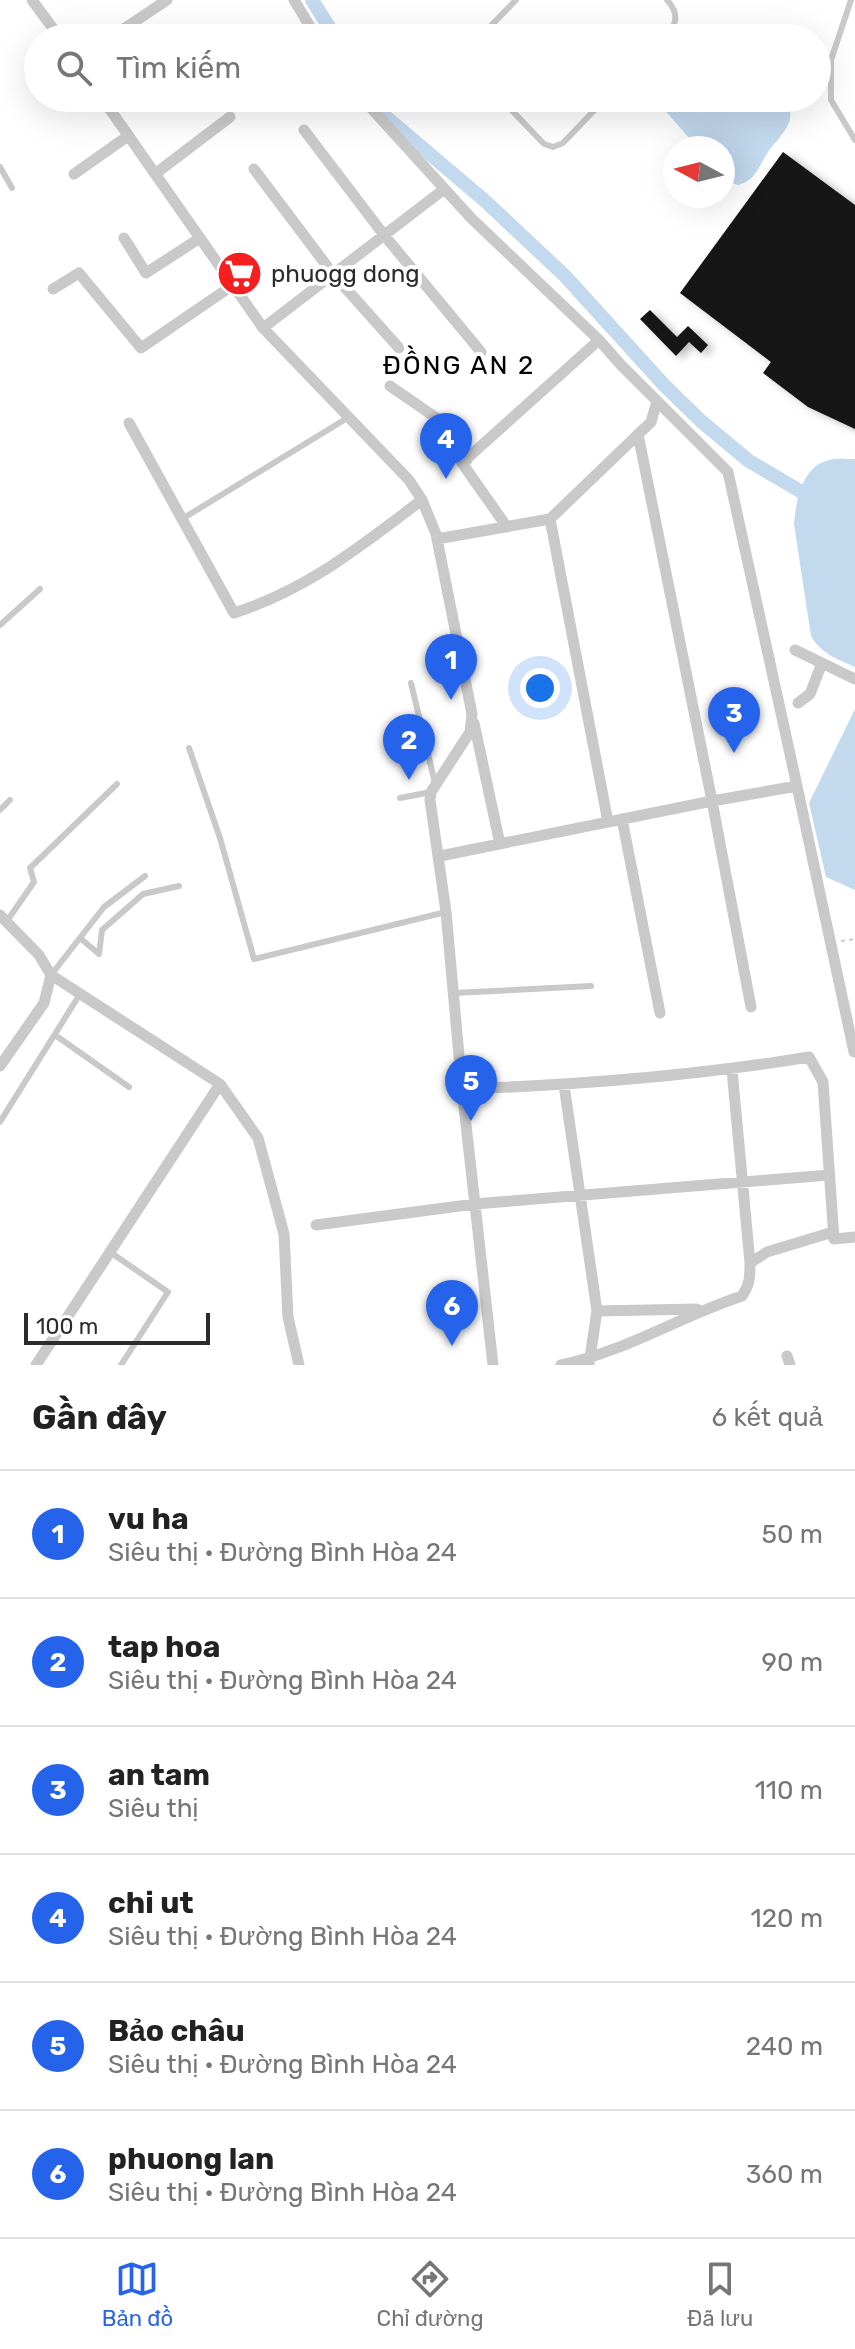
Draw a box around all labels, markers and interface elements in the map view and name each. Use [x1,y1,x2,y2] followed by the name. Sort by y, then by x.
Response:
[24,24,831,112] search box
[52,46,96,90] icon: search
[116,50,241,86] text: Tìm kiếm
[663,136,735,208] north arrow
[216,250,264,298] supermarket icon: phuogg dong
[271,260,420,288] place label: phuogg dong
[383,345,535,381] district label: ĐỒNG AN 2
[420,413,472,479] pin: 4
[425,634,477,700] pin: 1
[520,668,560,708] your location
[708,687,760,753] pin: 3
[383,714,435,780] pin: 2
[445,1055,497,1121] pin: 5
[426,1280,478,1346] pin: 6
[24,1309,210,1345] scale bar
[36,1313,98,1340] text: 100 m
[32,1397,167,1438] text: Gần đây
[712,1402,823,1433] text: 6 kết quả
[108,1501,189,1537] text: vu ha
[52,1519,64,1550] text: 1
[762,1519,823,1550] text: 50 m
[108,1537,457,1568] text: Siêu thị · Đường Bình Hòa 24
[108,1629,221,1665] text: tap hoa
[50,1647,66,1678] text: 2
[762,1647,823,1678] text: 90 m
[108,1665,457,1696] text: Siêu thị · Đường Bình Hòa 24
[108,1757,210,1793] text: an tam
[49,1775,67,1806] text: 3
[755,1775,823,1806] text: 110 m
[108,1793,198,1824] text: Siêu thị
[108,1885,193,1921] text: chi ut
[49,1903,67,1934] text: 4
[751,1903,823,1934] text: 120 m
[108,1921,457,1952] text: Siêu thị · Đường Bình Hòa 24
[108,2013,245,2049] text: Bảo châu
[50,2031,66,2062] text: 5
[746,2031,823,2062] text: 240 m
[108,2049,457,2080] text: Siêu thị · Đường Bình Hòa 24
[108,2141,274,2177] text: phuong lan
[50,2159,66,2190] text: 6
[746,2159,823,2190] text: 360 m
[108,2177,457,2208] text: Siêu thị · Đường Bình Hòa 24
[102,2257,173,2332] tab: Bản đồ
[377,2257,484,2332] tab: Chỉ đường
[687,2257,753,2332] tab: Đã lưu

